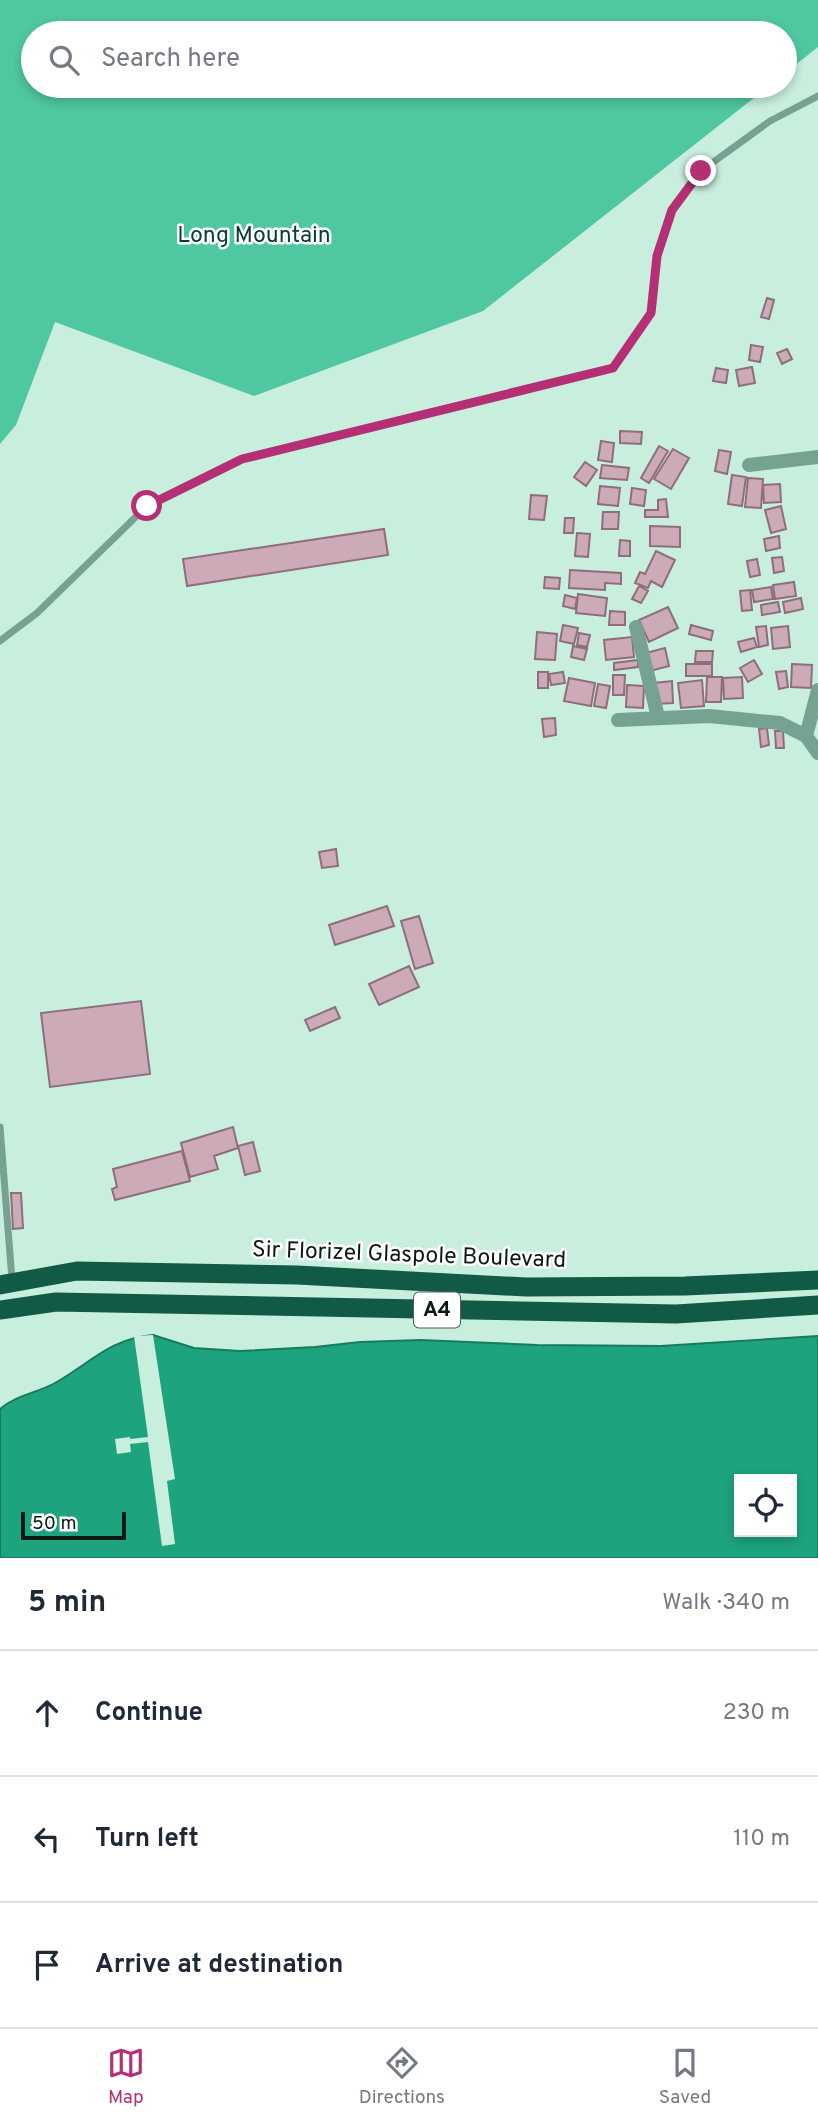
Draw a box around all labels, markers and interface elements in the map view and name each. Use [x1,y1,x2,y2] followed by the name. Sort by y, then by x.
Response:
[21,21,797,98] search box
[45,41,83,79] icon: search
[101,43,240,76] text: Search here
[685,155,716,186] route end
[177,222,331,251] park label: Long Mountain
[131,490,162,521] route start
[251,1236,567,1276] street label: Sir Florizel Glaspole Boulevard
[414,1292,460,1328] road number: A4
[734,1474,797,1537] map controls
[734,1474,797,1537] button: locate
[21,1509,126,1541] scale bar
[32,1512,77,1536] text: 50 m
[28,1585,106,1622] text: 5 min
[662,1589,790,1618] text: Walk · 340 m
[28,1694,66,1732] icon: ahead
[95,1697,203,1730] text: Continue
[723,1699,790,1728] text: 230 m
[28,1820,66,1858] icon: left
[95,1823,199,1856] text: Turn left
[733,1825,790,1854] text: 110 m
[28,1946,66,1984] icon: arrive
[95,1949,343,1982] text: Arrive at destination
[107,2044,145,2110] tab: Map
[359,2044,445,2110] tab: Directions
[659,2044,711,2110] tab: Saved

